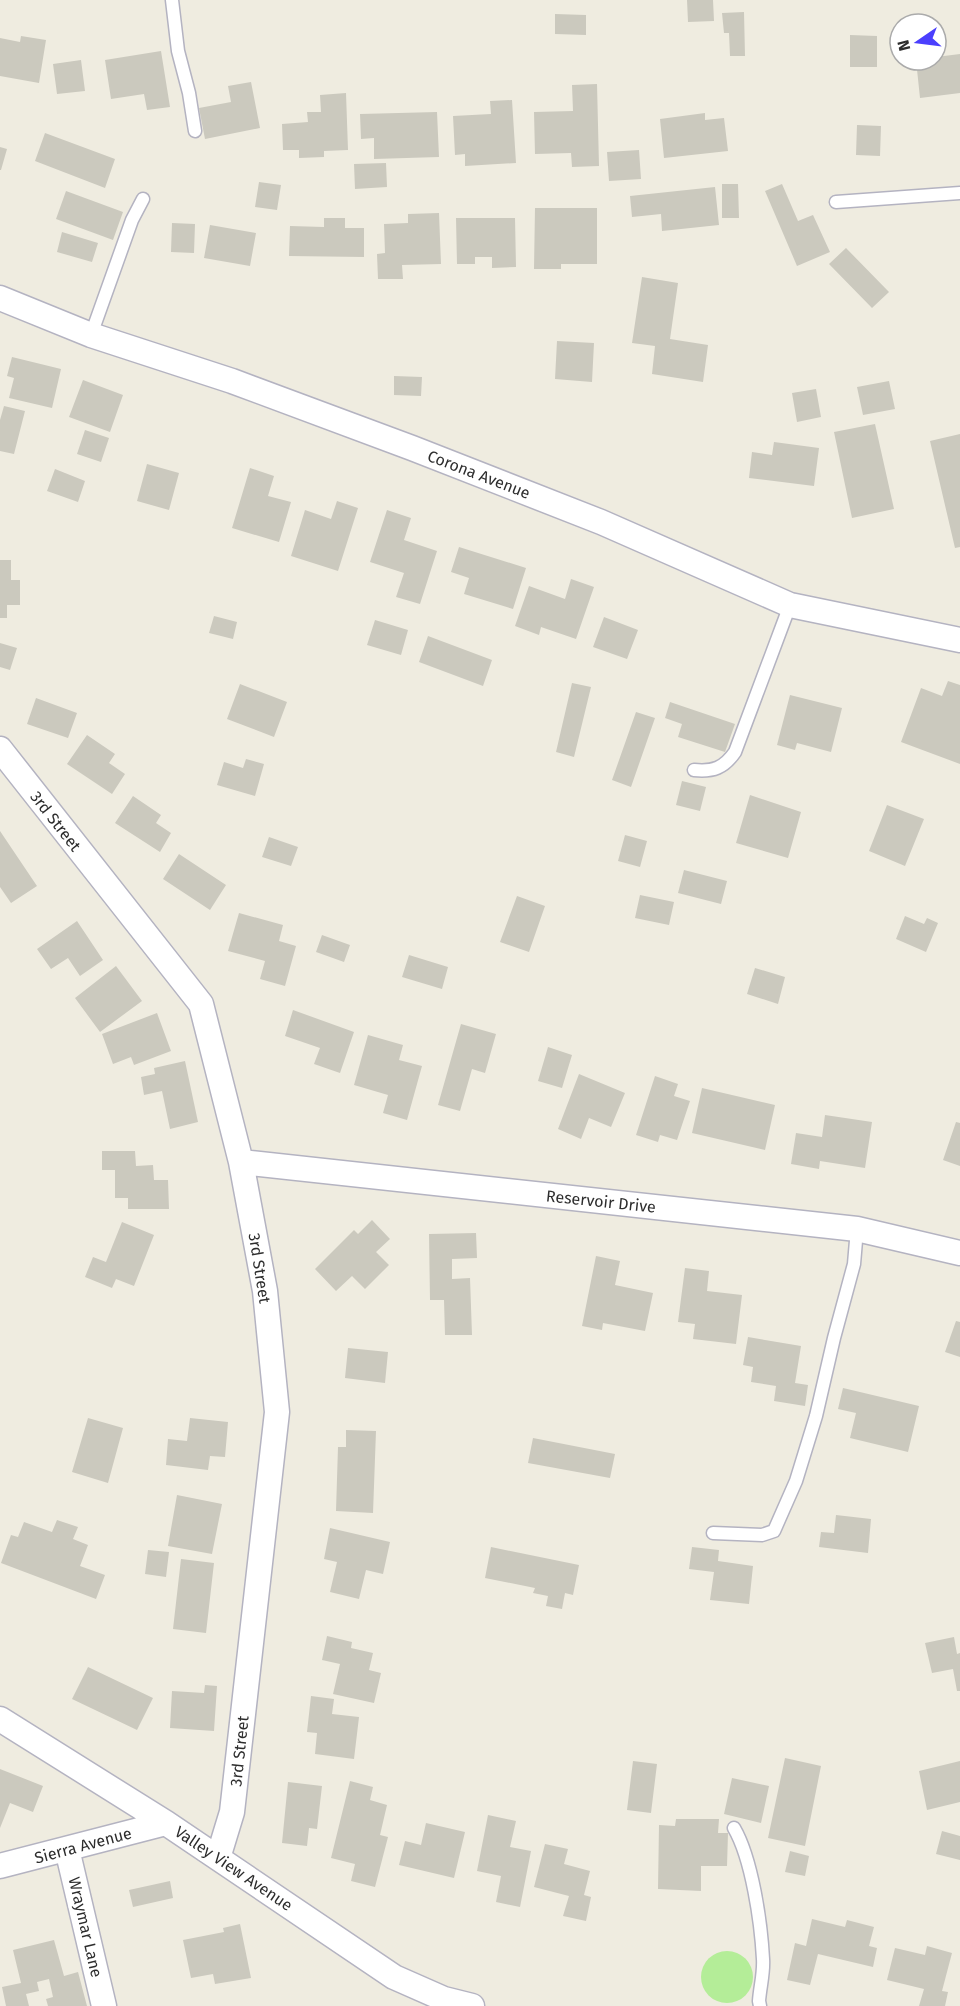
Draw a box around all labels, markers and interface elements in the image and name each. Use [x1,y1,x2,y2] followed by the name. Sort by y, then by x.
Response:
[888,12,948,72] north arrow
[893,38,914,53] text: N
[425,446,533,503] street label: Corona Avenue
[26,788,85,855] street label: 3rd Street
[545,1186,657,1217] street label: Reservoir Drive
[245,1232,274,1305] street label: 3rd Street
[226,1715,253,1787] street label: 3rd Street
[171,1822,296,1915] street label: Valley View Avenue
[32,1823,134,1868] street label: Sierra Avenue
[65,1875,106,1979] street label: Wraymar Lane

